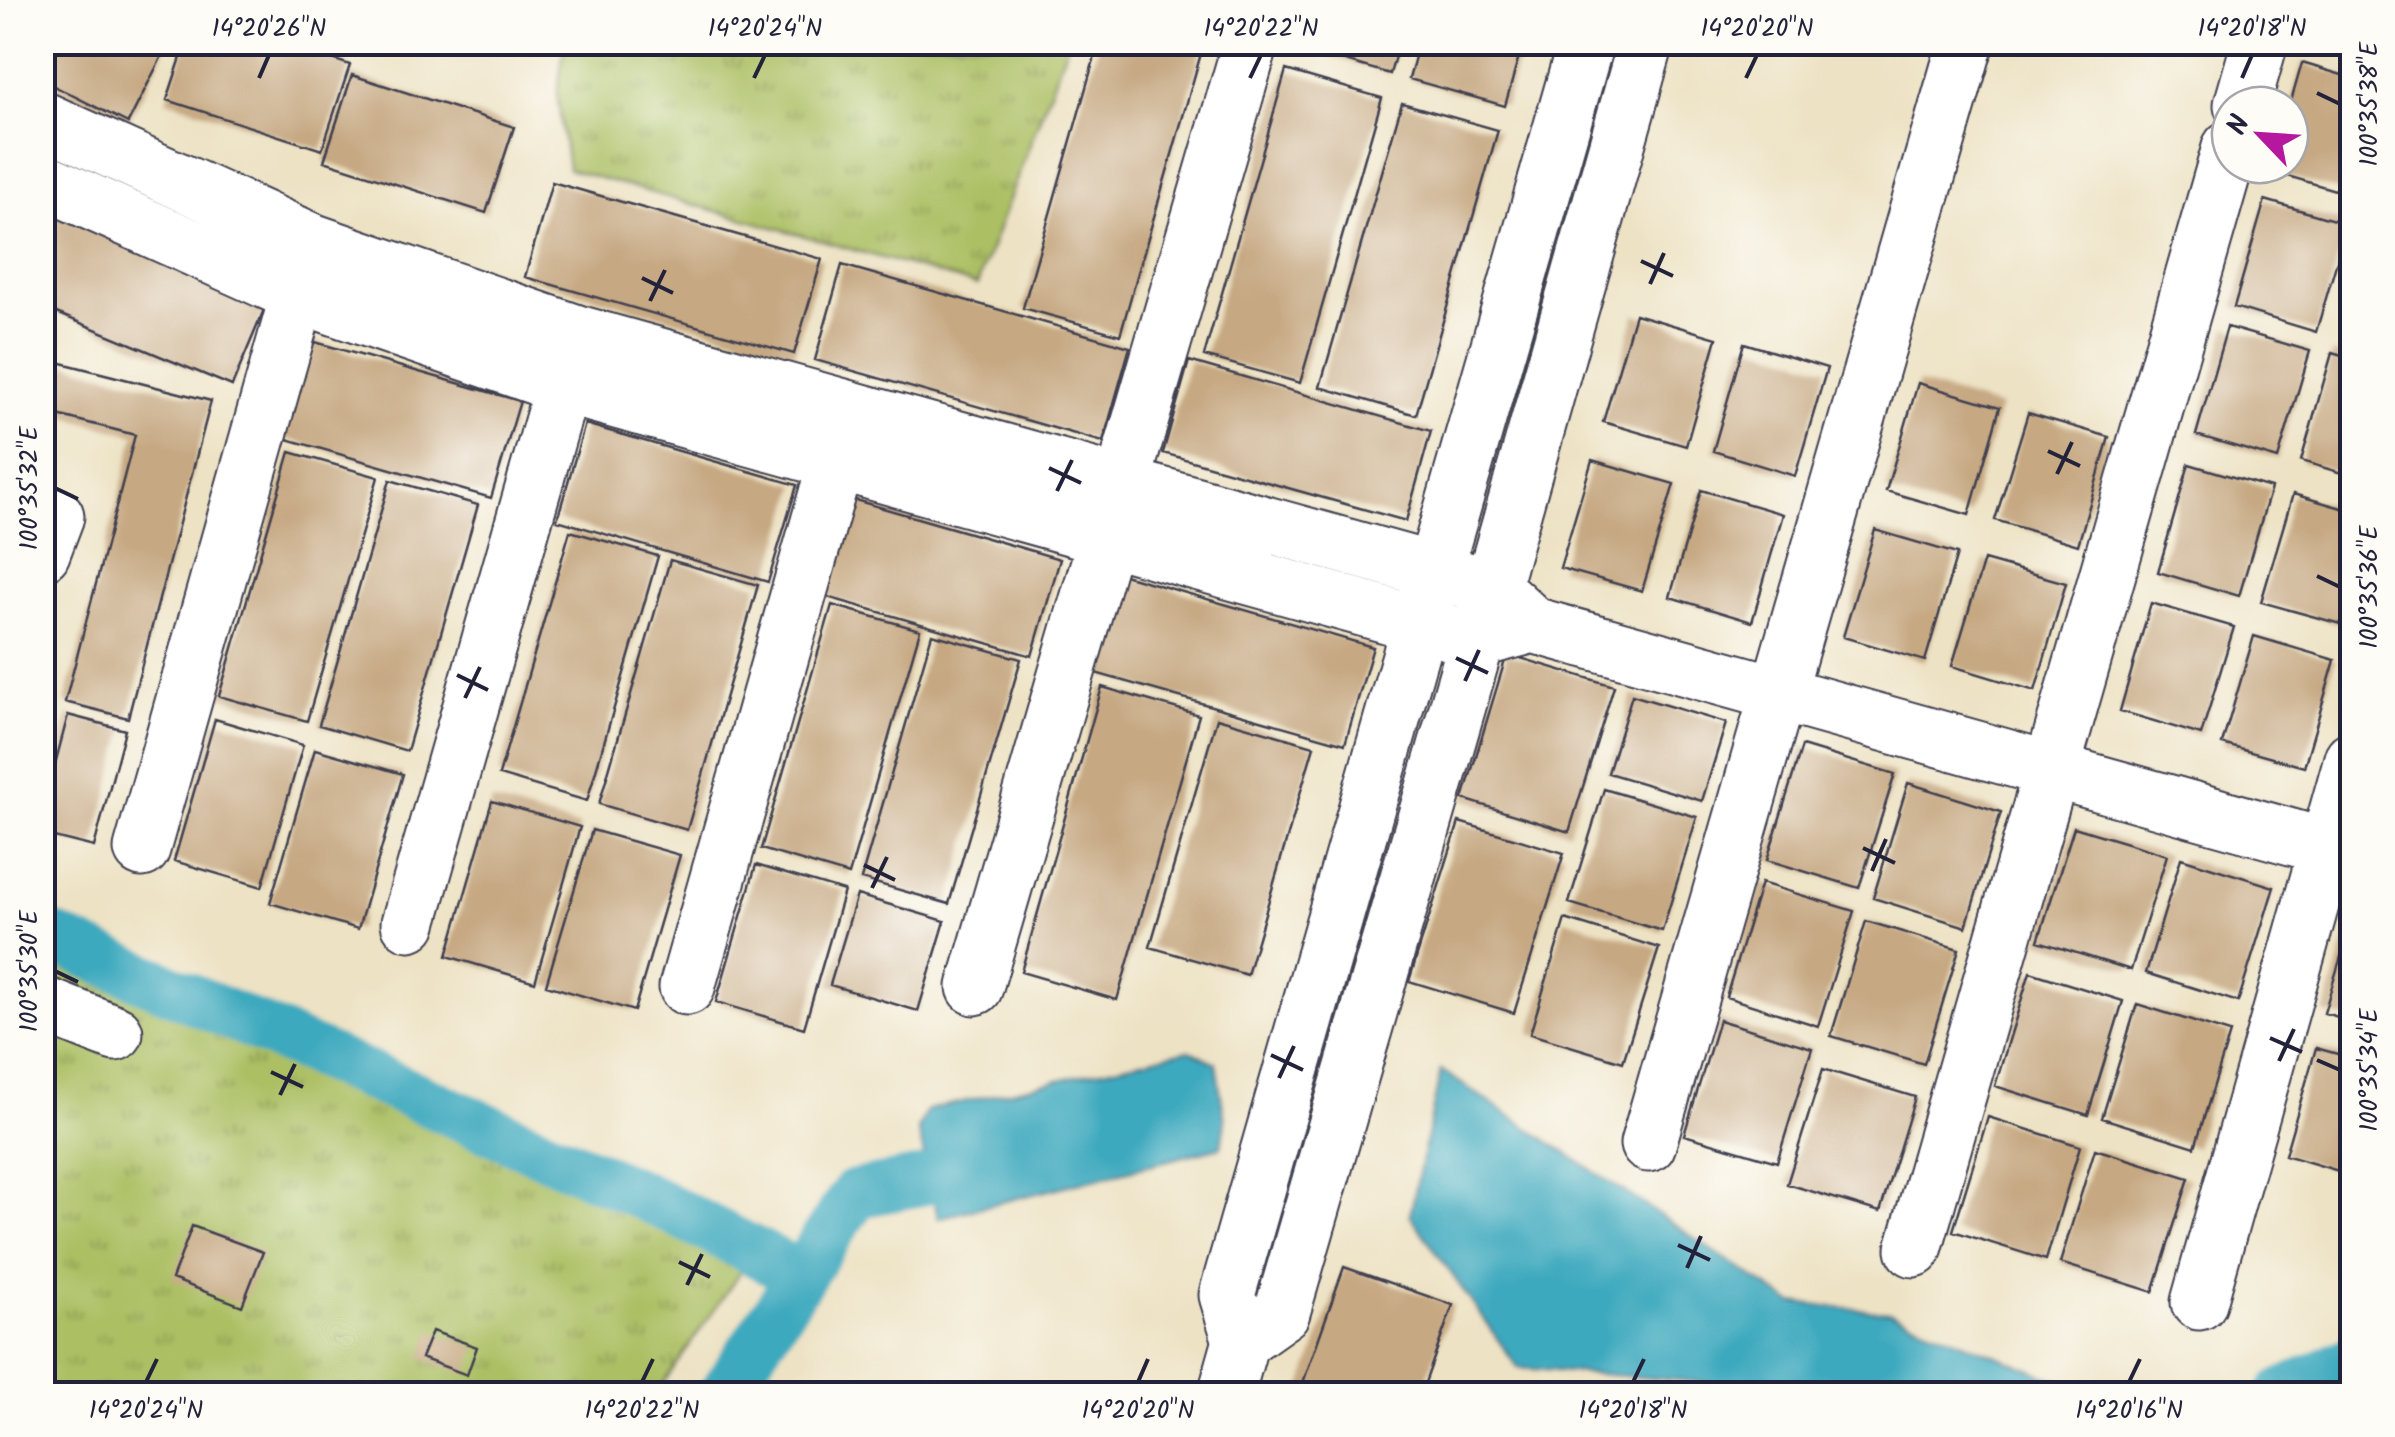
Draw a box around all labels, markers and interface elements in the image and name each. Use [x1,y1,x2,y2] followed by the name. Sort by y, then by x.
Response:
[212,9,326,49] text: 14°20'26"N
[708,9,822,49] text: 14°20'24"N
[1203,9,1319,49] text: 14°20'22"N
[1701,9,1814,49] text: 14°20'20"N
[2198,9,2306,49] text: 14°20'18"N
[2350,40,2390,166] text: 100°35'38"E
[2210,85,2310,185] north arrow
[2215,108,2264,143] text: N
[10,424,50,550] text: 100°35'32"E
[2350,524,2390,649] text: 100°35'36"E
[10,908,50,1032] text: 100°35'30"E
[2350,1007,2390,1132] text: 100°35'34"E
[89,1391,203,1431] text: 14°20'24"N
[584,1391,700,1431] text: 14°20'22"N
[1082,1391,1195,1431] text: 14°20'20"N
[1579,1391,1687,1431] text: 14°20'18"N
[2075,1391,2183,1431] text: 14°20'16"N

